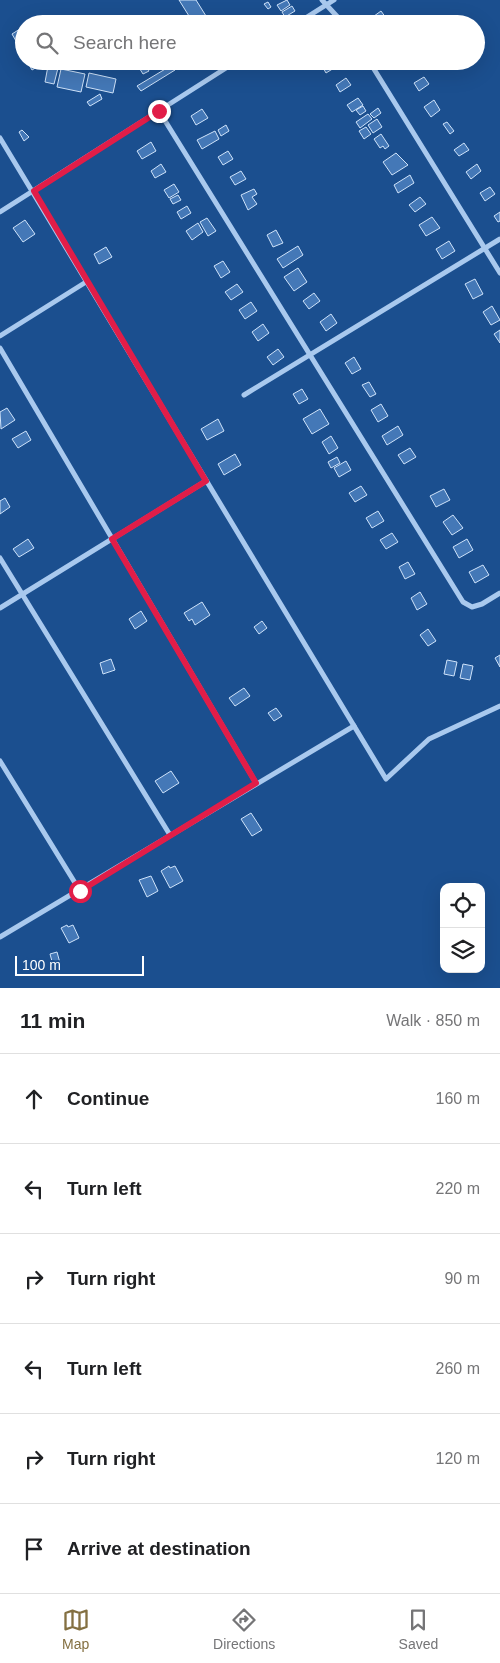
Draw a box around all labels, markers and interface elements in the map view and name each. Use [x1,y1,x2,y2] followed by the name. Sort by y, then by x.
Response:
[15,15,485,70] search box
[33,29,61,57] icon: search
[73,32,177,53] text: Search here
[148,100,171,123] route end
[69,880,92,903] route start
[440,883,485,973] map controls
[440,883,485,928] button: locate
[440,928,485,973] button: layers
[15,953,144,976] scale bar
[22,957,61,973] text: 100 m
[20,1009,85,1032] text: 11 min
[386,1012,480,1029] text: Walk · 850 m
[20,1085,48,1113] icon: ahead
[67,1088,149,1109] text: Continue
[436,1090,480,1107] text: 160 m
[20,1175,48,1203] icon: left
[67,1178,142,1199] text: Turn left
[436,1180,480,1197] text: 220 m
[20,1265,48,1293] icon: right
[67,1268,155,1289] text: Turn right
[444,1270,480,1287] text: 90 m
[20,1355,48,1383] icon: left
[67,1358,142,1379] text: Turn left
[436,1360,480,1377] text: 260 m
[20,1445,48,1473] icon: right
[67,1448,155,1469] text: Turn right
[436,1450,480,1467] text: 120 m
[20,1535,48,1563] icon: arrive
[67,1538,251,1559] text: Arrive at destination
[62,1606,90,1652] tab: Map
[213,1606,275,1652] tab: Directions
[399,1606,438,1652] tab: Saved

